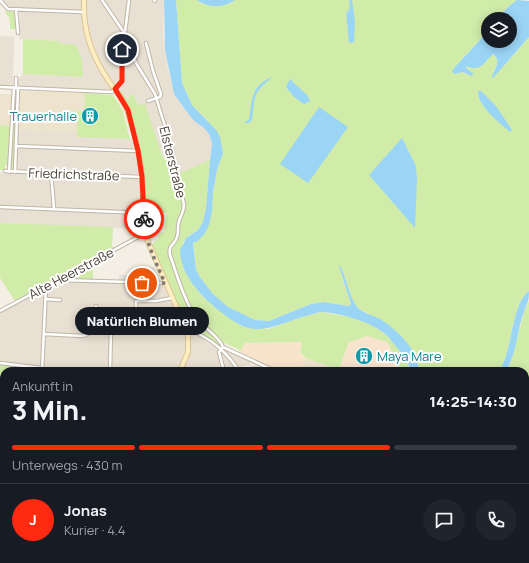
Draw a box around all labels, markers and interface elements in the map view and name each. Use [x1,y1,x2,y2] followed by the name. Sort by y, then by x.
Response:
[481,12,517,48] map controls
[481,12,517,48] button: layers
[105,32,139,66] pin
[111,38,133,60] icon: home
[80,106,100,126] building icon: Trauerhalle
[10,107,77,125] place label: Trauerhalle
[155,124,191,200] street label: Elsterstraße
[28,163,120,185] street label: Friedrichstraße
[124,199,164,239] courier
[133,208,155,230] icon: bike
[25,243,117,303] street label: Alte Heerstraße
[125,266,159,300] pin
[131,272,153,294] icon: bag
[75,307,209,335] callout: Natürlich Blumen
[87,312,197,330] text: Natürlich Blumen
[354,346,374,366] building icon: Maya Mare
[377,347,442,365] place label: Maya Mare
[12,377,73,395] text: Ankunft in
[429,391,517,412] text: 14:25–14:30
[12,392,87,428] text: 3 Min.
[12,456,122,474] text: Unterwegs · 430 m
[423,499,465,541] button: chat
[475,499,517,541] button: phone
[64,500,107,521] text: Jonas
[29,509,37,530] text: J
[64,521,126,539] text: Kurier · 4.4

